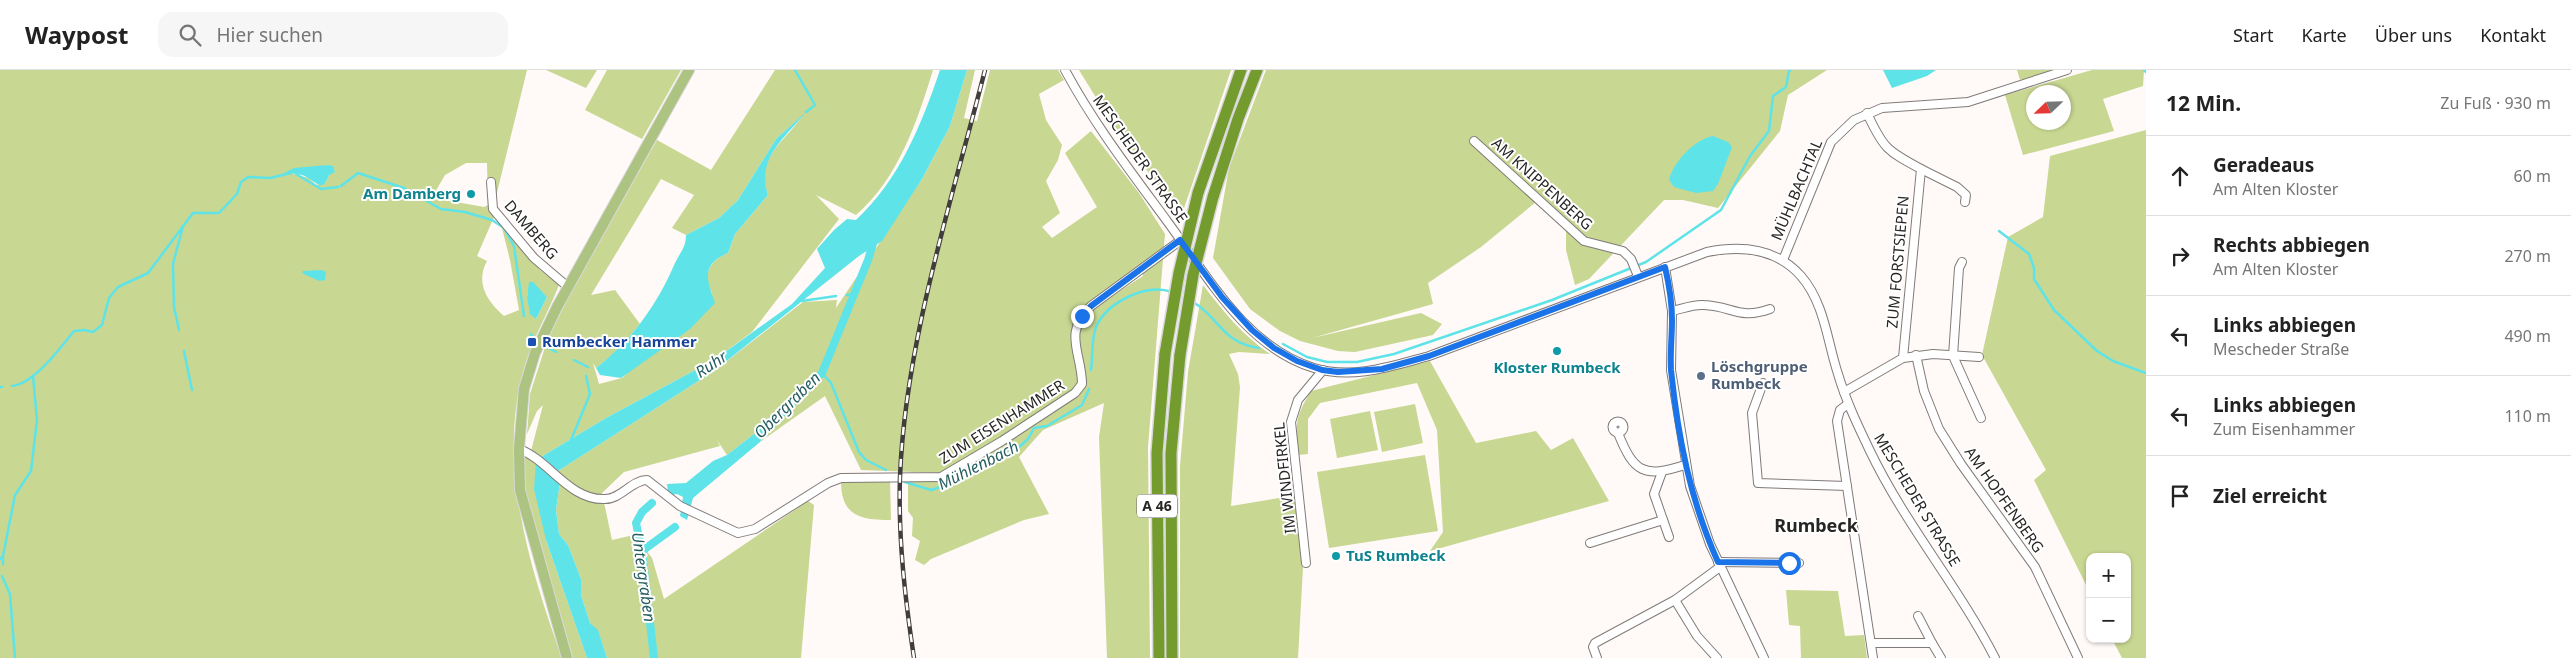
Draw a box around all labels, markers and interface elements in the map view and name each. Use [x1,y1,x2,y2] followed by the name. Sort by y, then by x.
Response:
[158,12,508,57] search box
[25,18,128,51] text: Waypost
[176,21,204,49] icon: search
[216,22,323,48] text: Hier suchen
[2233,23,2273,47] text: Start
[2301,23,2347,47] text: Karte
[2375,23,2452,47] text: Über uns
[2480,23,2546,47] text: Kontakt
[2026,85,2071,130] north arrow
[2166,89,2241,117] text: 12 Min.
[1089,90,1193,226] street label: MESCHEDER STRASSE
[2440,92,2551,114] text: Zu Fuß · 930 m
[1488,133,1597,234] street label: AM KNIPPENBERG
[1766,136,1826,243] street label: MÜHLBACHTAL
[2213,152,2314,178] text: Geradeaus
[2166,162,2194,190] icon: ahead
[2514,165,2551,187] text: 60 m
[2213,178,2338,200] text: Am Alten Kloster
[363,183,461,203] place label: Am Damberg
[465,188,477,200] marker: Am Damberg
[1881,195,1913,329] street label: ZUM FORSTSIEPEN
[501,196,563,263] street label: DAMBERG
[2213,232,2370,258] text: Rechts abbiegen
[2166,242,2194,270] icon: right
[2504,245,2551,267] text: 270 m
[2213,258,2338,280] text: Am Alten Kloster
[1071,305,1094,328] route end
[2213,312,2356,338] text: Links abbiegen
[2166,322,2194,350] icon: left
[2504,325,2551,347] text: 490 m
[542,331,697,351] place label: Rumbecker Hammer
[526,336,538,348] marker: Rumbecker Hammer
[2213,338,2349,360] text: Mescheder Straße
[691,345,732,383] water label: Ruhr
[1551,345,1563,357] marker: Kloster Rumbeck
[1711,356,1808,393] place label: Löschgruppe Rumbeck
[1493,357,1621,377] place label: Kloster Rumbeck
[749,367,825,443] water label: Obergraben
[1695,370,1707,382] marker: Löschgruppe Rumbeck
[935,374,1068,468] street label: ZUM EISENHAMMER
[2213,392,2356,418] text: Links abbiegen
[2166,402,2194,430] icon: left
[2504,405,2551,427] text: 110 m
[2213,418,2355,440] text: Zum Eisenhammer
[1268,421,1300,535] street label: IM WINDFIRKEL
[1870,429,1966,570] street label: MESCHEDER STRASSE
[934,435,1022,495] water label: Mühlenbach
[1961,443,2049,556] street label: AM HOPFENBERG
[2166,482,2194,510] icon: arrive
[2213,483,2327,509] text: Ziel erreicht
[1137,494,1177,518] road number: A 46
[1774,513,1859,537] district label: Rumbeck
[627,531,661,623] water label: Untergraben
[1346,545,1446,565] place label: TuS Rumbeck
[1330,550,1342,562] marker: TuS Rumbeck
[1778,552,1801,575] route start
[2086,553,2131,643] map controls
[2086,553,2131,598] button: +
[2086,598,2131,643] button: −

